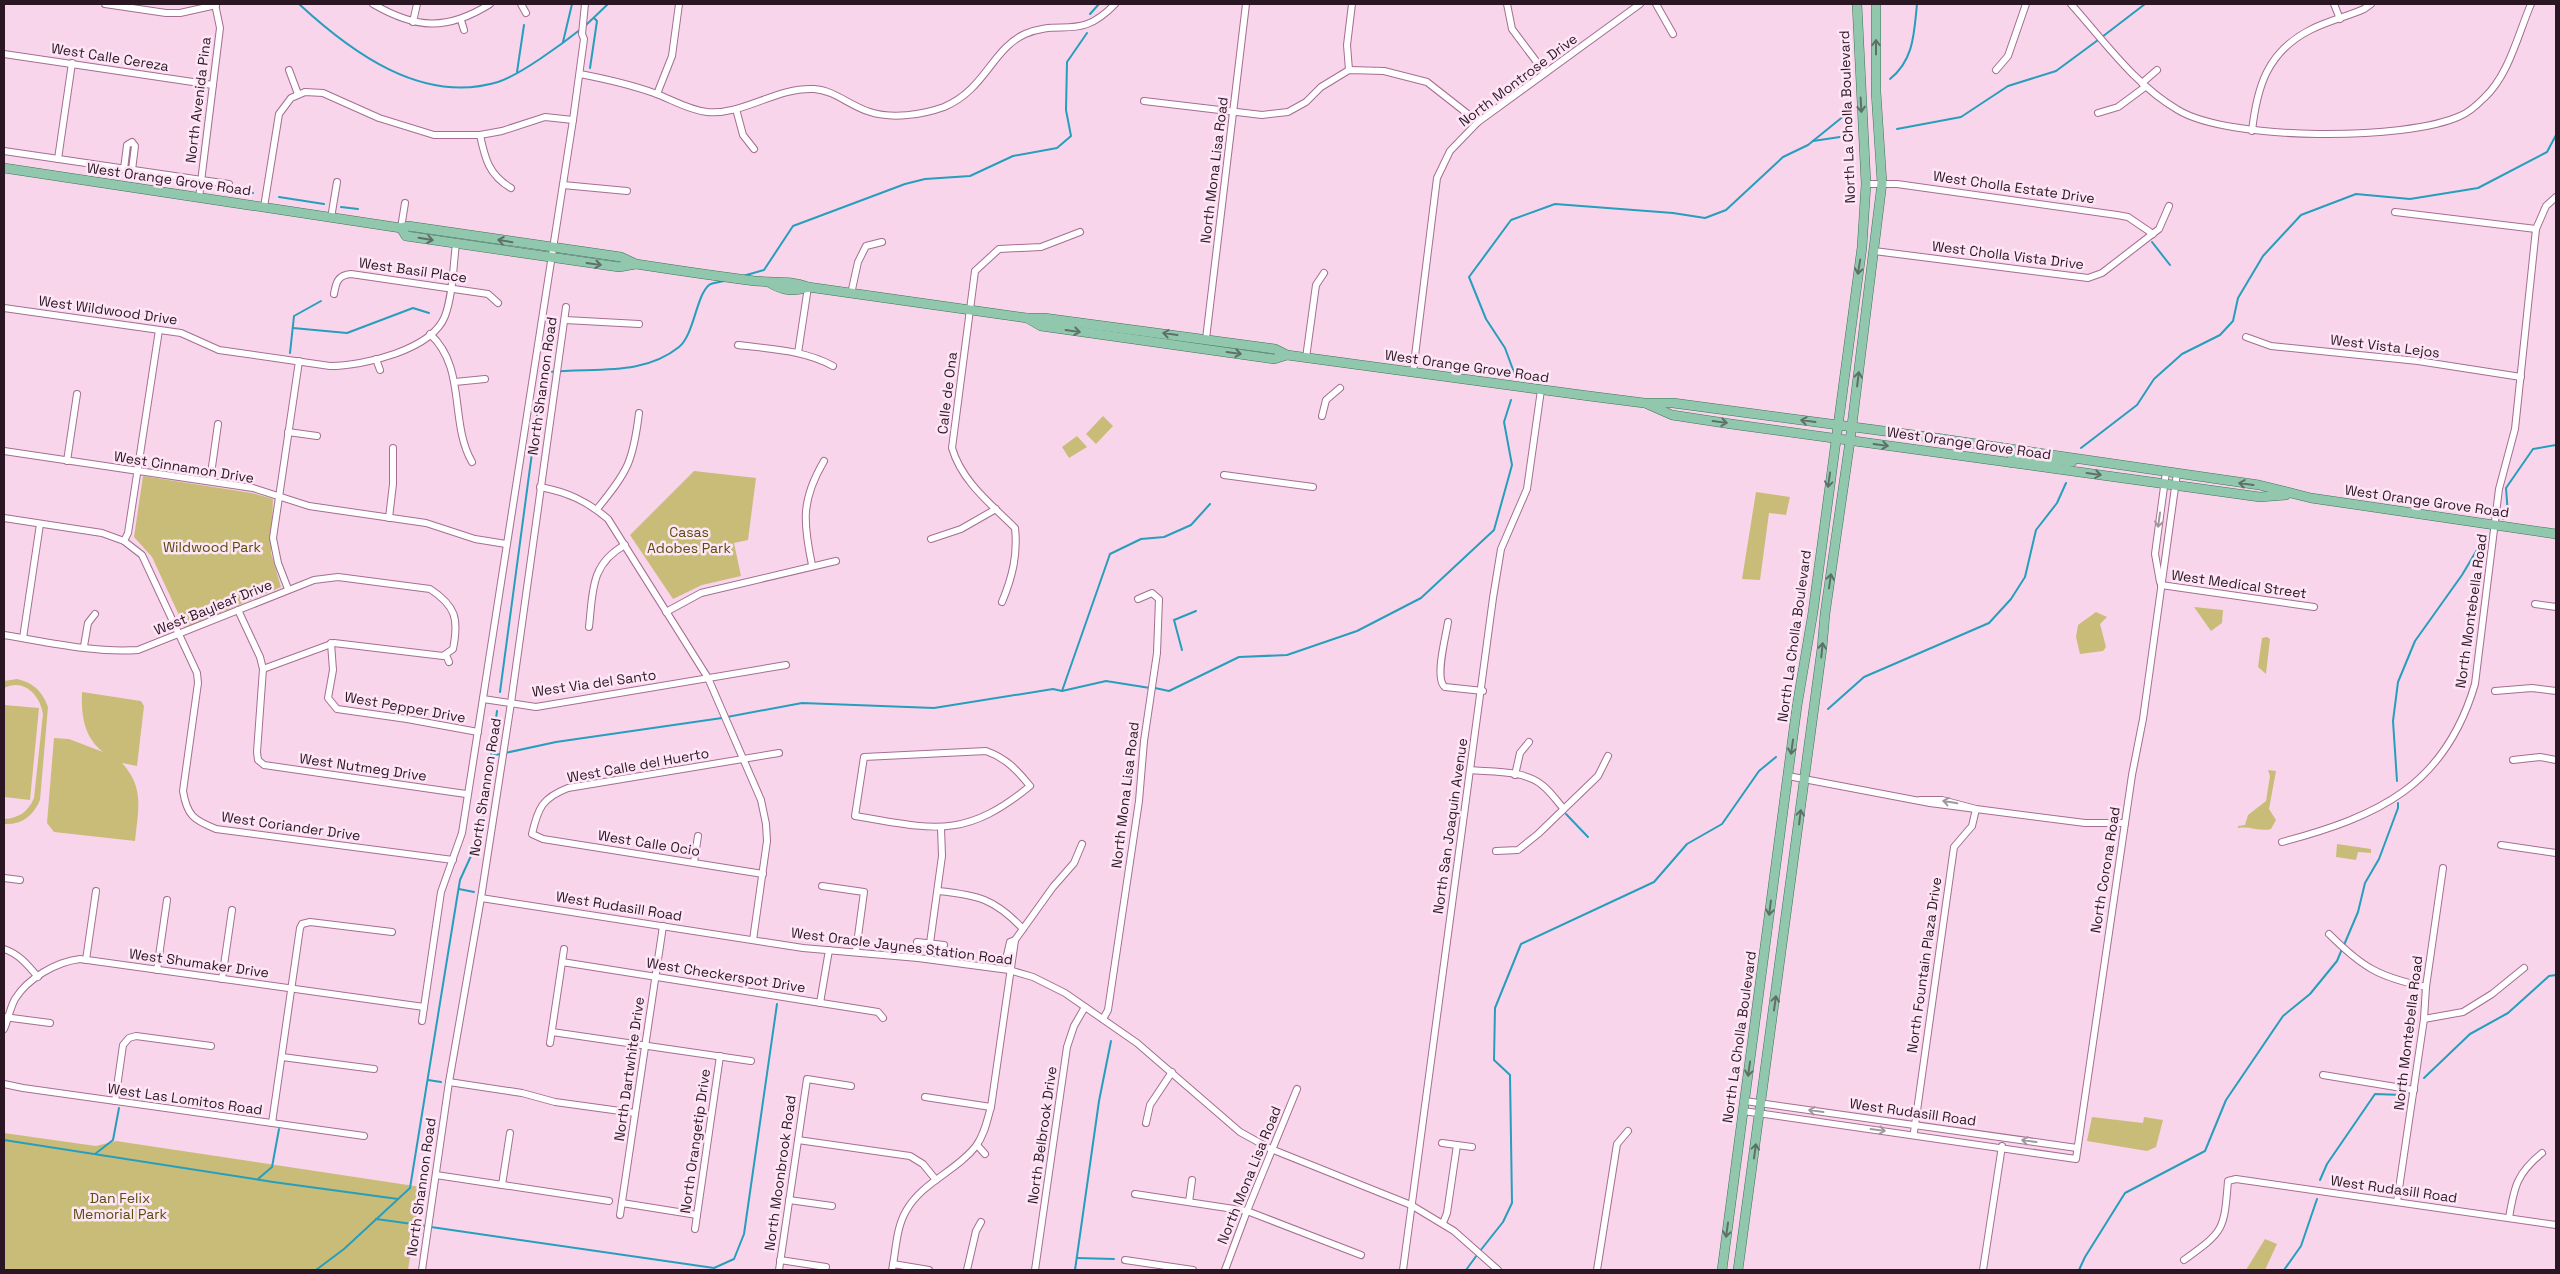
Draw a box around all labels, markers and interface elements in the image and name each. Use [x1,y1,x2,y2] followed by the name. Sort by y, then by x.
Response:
[1455,30,1581,130] street label: North Montrose Drive
[1835,30,1859,204] street label: North La Cholla Boulevard
[181,36,215,164] street label: North Avenida Pina
[50,39,170,75] street label: West Calle Cereza
[1871,40,1881,56] one-way arrow
[1196,96,1232,244] street label: North Mona Lisa Road
[1856,97,1865,113] one-way arrow
[86,159,252,199] street label: West Orange Grove Road
[1932,167,2096,207] street label: West Cholla Estate Drive
[418,234,434,244] one-way arrow
[498,236,514,246] one-way arrow
[1931,237,2085,273] street label: West Cholla Vista Drive
[358,253,468,287] street label: West Basil Place
[585,259,601,269] one-way arrow
[1854,259,1864,275] one-way arrow
[37,291,179,329] street label: West Wildwood Drive
[523,316,561,456] street label: North Shannon Road
[1065,326,1081,336] one-way arrow
[1163,329,1179,339] one-way arrow
[2329,330,2441,362] street label: West Vista Lejos
[1384,346,1550,386] street label: West Orange Grove Road
[1226,349,1242,359] one-way arrow
[933,351,961,435] street label: Calle de Ona
[1853,371,1863,387] one-way arrow
[1800,416,1816,426] one-way arrow
[1711,418,1727,428] one-way arrow
[1886,423,2052,463] street label: West Orange Grove Road
[1872,440,1888,450] one-way arrow
[113,447,255,487] street label: West Cinnamon Drive
[2085,469,2101,479] one-way arrow
[1824,471,1834,487] one-way arrow
[2238,478,2254,488] one-way arrow
[2344,481,2510,521] street label: West Orange Grove Road
[2154,512,2164,528] one-way arrow
[647,523,731,557] park label: Casas Adobes Park
[2451,533,2491,689] street label: North Montebella Road
[163,538,262,556] park label: Wildwood Park
[1773,549,1815,723] street label: North La Cholla Boulevard
[2170,566,2308,602] street label: West Medical Street
[1825,574,1835,590] one-way arrow
[151,575,275,639] street label: West Bayleaf Drive
[1817,642,1827,658] one-way arrow
[531,665,657,701] street label: West Via del Santo
[343,687,467,727] street label: West Pepper Drive
[465,717,505,857] street label: North Shannon Road
[1107,721,1143,869] street label: North Mona Lisa Road
[1429,737,1471,915] street label: North San Joaquin Avenue
[1787,738,1797,754] one-way arrow
[566,744,710,786] street label: West Calle del Huerto
[298,749,428,785] street label: West Nutmeg Drive
[1943,796,1959,806] one-way arrow
[2086,805,2124,935] street label: North Corona Road
[220,807,362,845] street label: West Coriander Drive
[1795,809,1805,825] one-way arrow
[597,826,701,860] street label: West Calle Ocio
[1903,876,1945,1054] street label: North Fountain Plaza Drive
[555,887,683,925] street label: West Rudasill Road
[1765,900,1775,916] one-way arrow
[790,923,1014,969] street label: West Oracle Jaynes Station Road
[128,944,270,982] street label: West Shumaker Drive
[1718,950,1760,1124] street label: North La Cholla Boulevard
[645,954,807,996] street label: West Checkerspot Drive
[2390,955,2426,1111] street label: North Montebella Road
[1770,995,1780,1011] one-way arrow
[610,996,648,1142] street label: North Dartwhite Drive
[1744,1061,1754,1077] one-way arrow
[1023,1065,1061,1205] street label: North Belbrook Drive
[676,1067,714,1215] street label: North Orangetip Drive
[106,1079,264,1119] street label: West Las Lomitos Road
[760,1094,800,1252] street label: North Moonbrook Road
[1849,1094,1977,1130] street label: West Rudasill Road
[1213,1103,1285,1247] street label: North Mona Lisa Road
[1809,1106,1825,1116] one-way arrow
[402,1117,440,1257] street label: North Shannon Road
[1870,1125,1886,1135] one-way arrow
[2021,1136,2037,1146] one-way arrow
[1750,1143,1760,1159] one-way arrow
[2330,1171,2458,1207] street label: West Rudasill Road
[73,1189,167,1223] park label: Dan Felix Memorial Park
[1722,1222,1732,1238] one-way arrow

